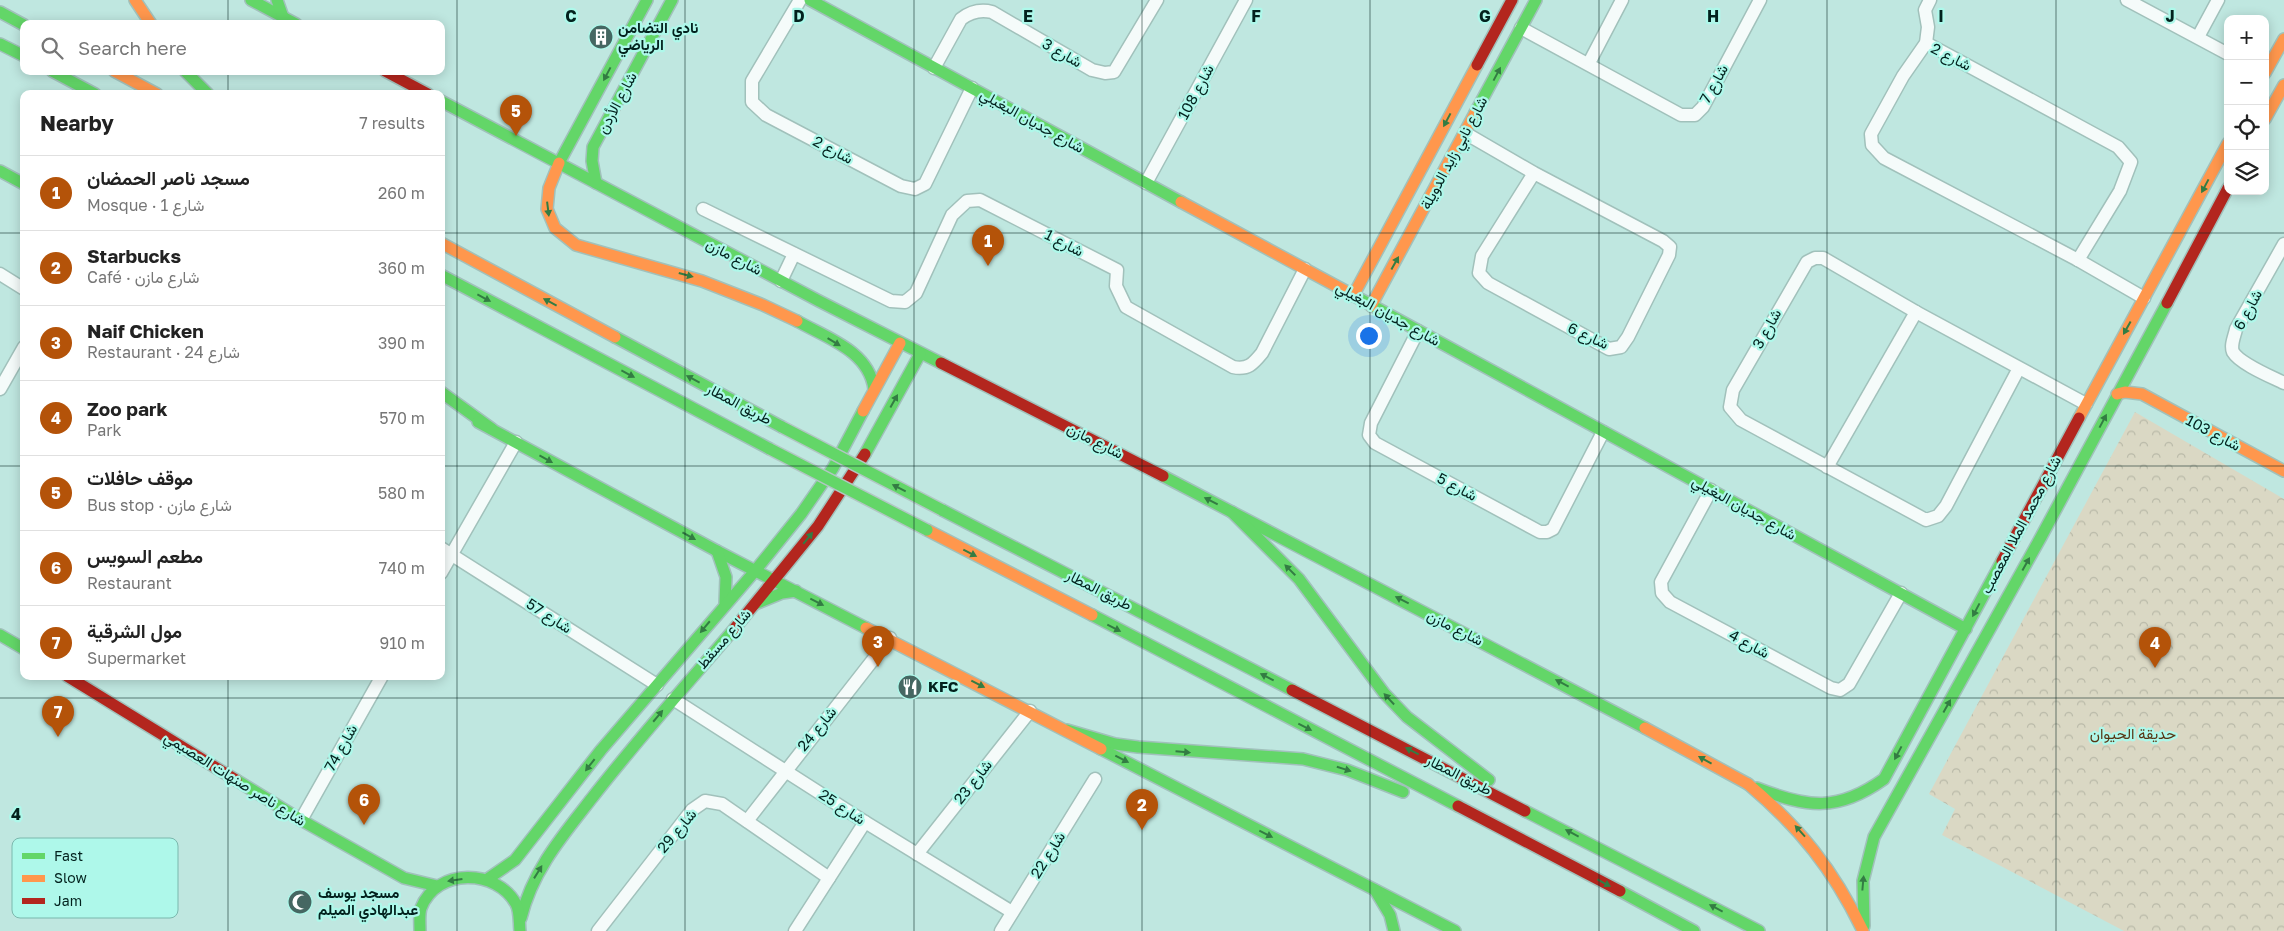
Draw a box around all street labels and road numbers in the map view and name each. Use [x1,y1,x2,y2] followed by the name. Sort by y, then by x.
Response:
[1038,34,1086,73] street label: شارع 3
[1927,38,1975,77] street label: شارع 2
[1173,61,1220,124] street label: شارع 108
[1695,61,1734,108] street label: شارع 7
[592,68,643,138] street label: شارع الأردن
[975,84,1088,161] street label: شارع جديان البغيلي
[1416,93,1495,214] street label: شارع نابي زايد الدويلة
[809,131,857,170] street label: شارع 2
[1041,225,1087,262] street label: شارع 1
[702,234,766,281] street label: شارع مازن
[1331,277,1444,354] street label: شارع جديان البغيلي
[2229,286,2268,334] street label: شارع 6
[1748,305,1787,353] street label: شارع 3
[1564,318,1612,355] street label: شارع 6
[702,378,775,430] street label: طريق المطار
[2182,410,2244,457] street label: شارع 103
[1063,418,1127,465] street label: شارع مازن
[1976,452,2067,598] street label: شارع محمد الملا المعصب
[1433,468,1481,507] street label: شارع 5
[1687,471,1800,548] street label: شارع جديان البغيلي
[1062,564,1135,615] street label: طريق المطار
[522,594,576,639] street label: شارع 57
[692,605,757,674] street label: شارع مسقط
[1423,605,1487,652] street label: شارع مازن
[1725,625,1773,664] street label: شارع 4
[793,702,842,756] street label: شارع 24
[320,721,363,776] street label: شارع 74
[159,727,310,833] street label: شارع ناصر صنهات العصيمي
[1422,749,1495,800] street label: طريق المطار
[949,755,998,809] street label: شارع 23
[814,785,869,830] street label: شارع 25
[653,805,702,858] street label: شارع 29
[1026,828,1071,883] street label: شارع 22

